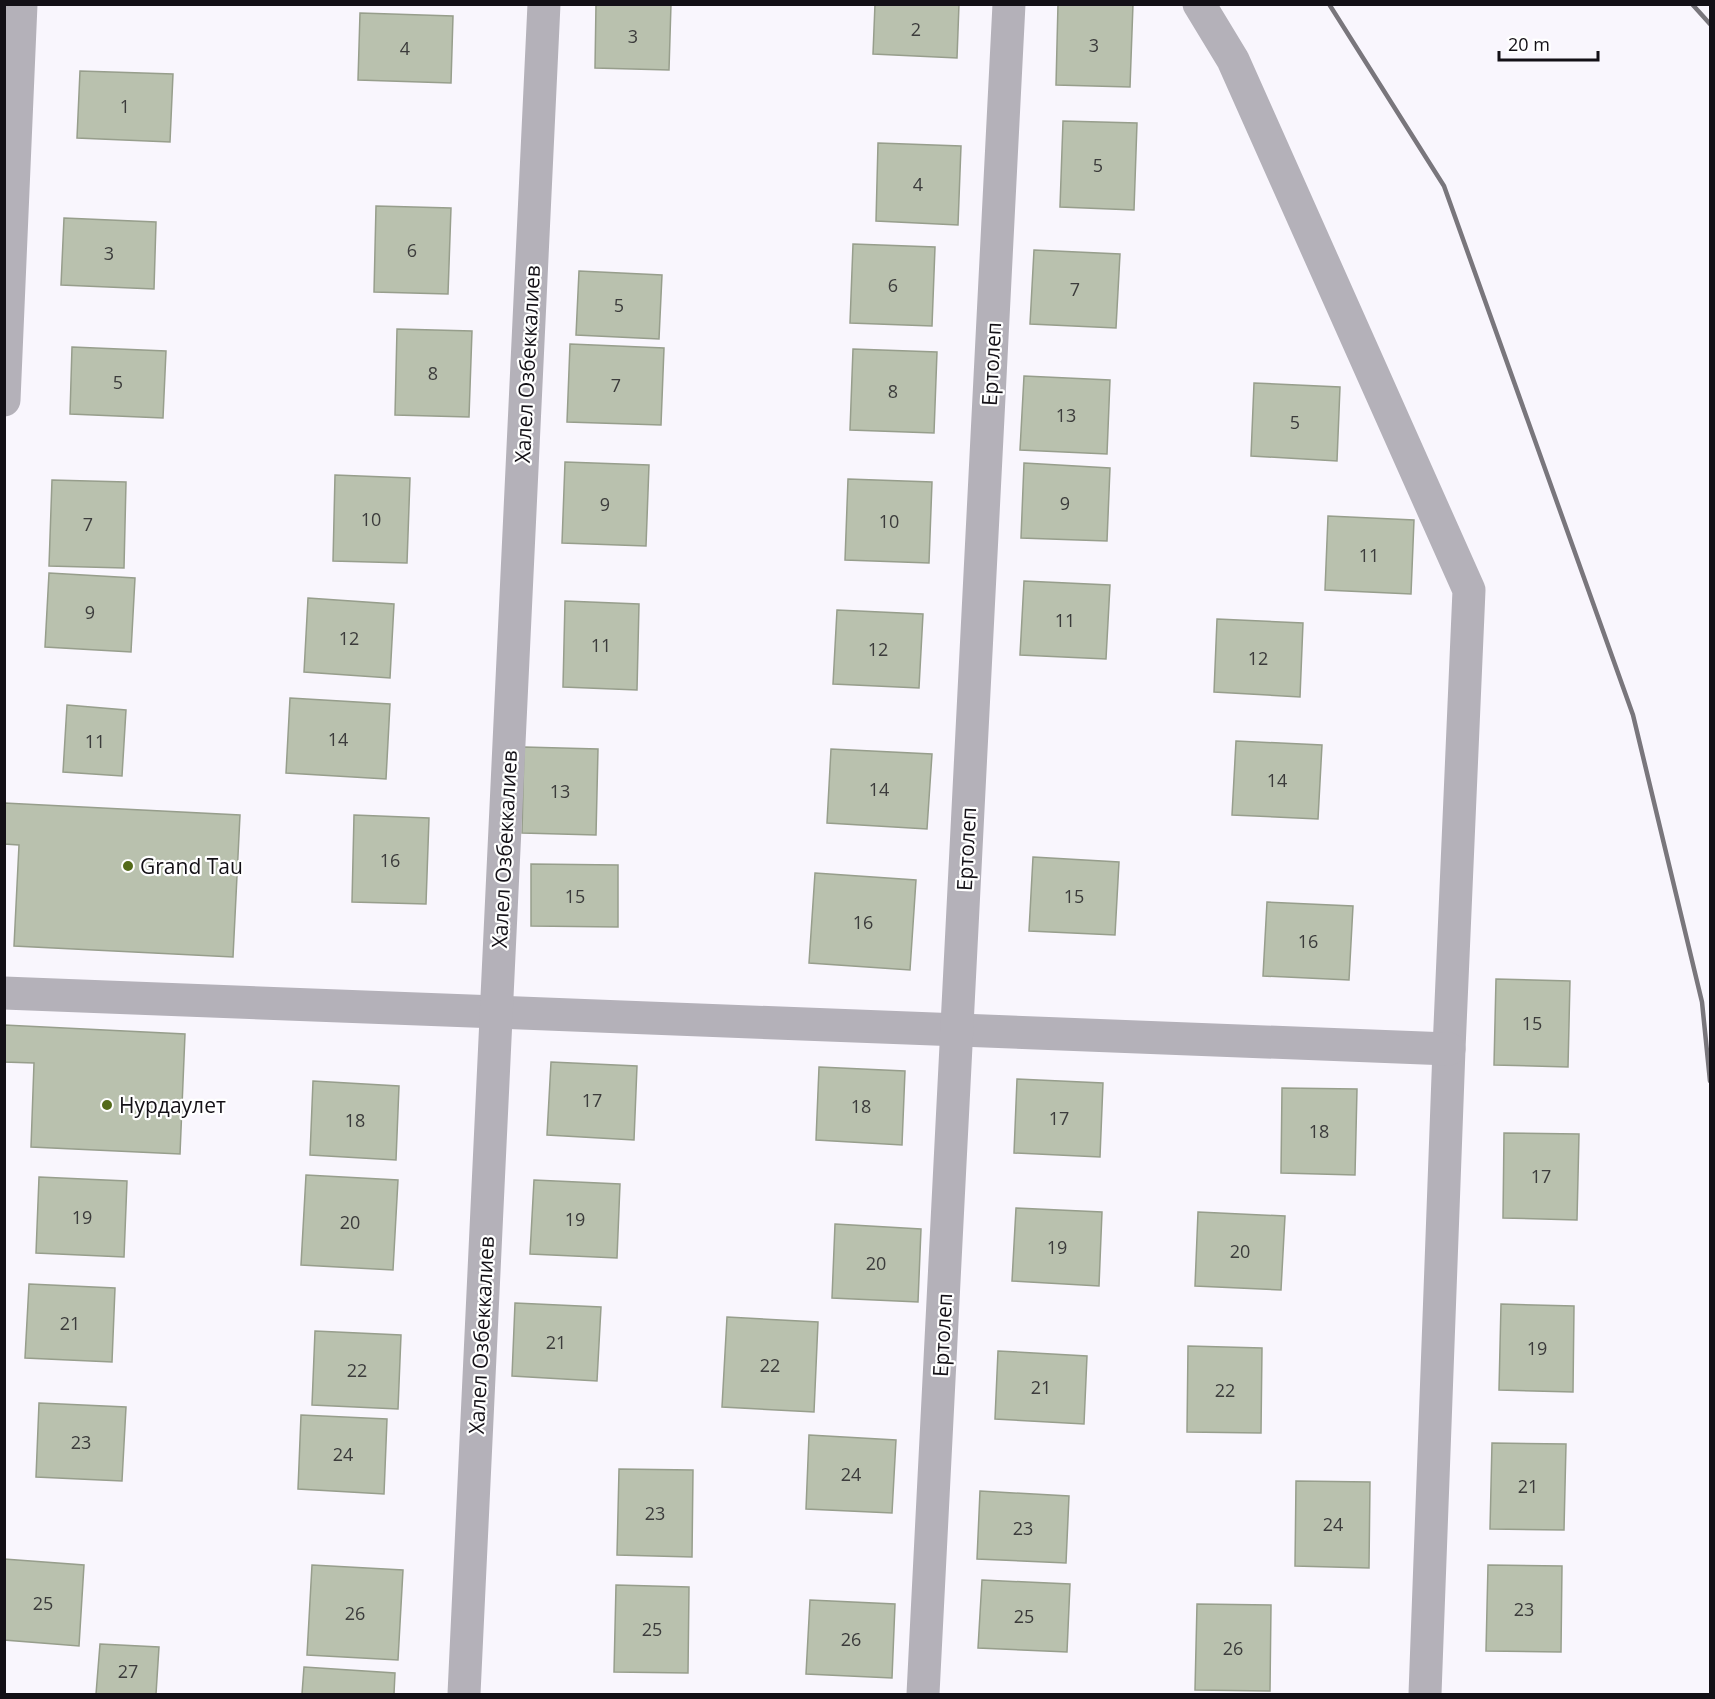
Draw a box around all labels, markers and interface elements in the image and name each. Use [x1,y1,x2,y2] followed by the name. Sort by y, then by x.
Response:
[911,17,921,41] house number: 2
[628,24,638,48] house number: 3
[1499,24,1598,62] scale bar
[1508,32,1550,56] text: 20 m
[1089,33,1099,57] house number: 3
[400,36,410,60] house number: 4
[120,94,130,118] house number: 1
[1093,153,1103,177] house number: 5
[913,172,923,196] house number: 4
[407,238,417,262] house number: 6
[104,241,114,265] house number: 3
[508,264,546,464] street label: Халел Озбеккалиев
[888,273,898,297] house number: 6
[1070,277,1080,301] house number: 7
[614,293,624,317] house number: 5
[975,321,1007,407] street label: Ертолеп
[428,361,438,385] house number: 8
[113,370,123,394] house number: 5
[611,373,621,397] house number: 7
[888,379,898,403] house number: 8
[1056,403,1076,427] house number: 13
[1290,410,1300,434] house number: 5
[1060,491,1070,515] house number: 9
[600,492,610,516] house number: 9
[361,507,381,531] house number: 10
[879,509,899,533] house number: 10
[83,512,93,536] house number: 7
[1359,543,1379,567] house number: 11
[85,600,95,624] house number: 9
[1055,608,1075,632] house number: 11
[339,626,359,650] house number: 12
[591,633,611,657] house number: 11
[868,637,888,661] house number: 12
[1248,646,1268,670] house number: 12
[328,727,348,751] house number: 14
[85,729,105,753] house number: 11
[485,749,523,949] street label: Халел Озбеккалиев
[1267,768,1287,792] house number: 14
[869,777,889,801] house number: 14
[550,779,570,803] house number: 13
[950,806,982,892] street label: Ертолеп
[380,848,400,872] house number: 16
[140,852,243,880] place label: Grand Tau
[121,859,135,873] marker: Grand Tau
[565,884,585,908] house number: 15
[1064,884,1084,908] house number: 15
[853,910,873,934] house number: 16
[1298,929,1318,953] house number: 16
[1522,1011,1542,1035] house number: 15
[582,1088,602,1112] house number: 17
[119,1091,226,1119] place label: Нурдаулет
[851,1094,871,1118] house number: 18
[100,1098,114,1112] marker: Нурдаулет
[1049,1106,1069,1130] house number: 17
[345,1108,365,1132] house number: 18
[1309,1119,1329,1143] house number: 18
[1531,1164,1551,1188] house number: 17
[72,1205,92,1229] house number: 19
[565,1207,585,1231] house number: 19
[340,1210,360,1234] house number: 20
[462,1235,500,1435] street label: Халел Озбеккалиев
[1047,1235,1067,1259] house number: 19
[1230,1239,1250,1263] house number: 20
[866,1251,886,1275] house number: 20
[926,1292,958,1378] street label: Ертолеп
[60,1311,80,1335] house number: 21
[546,1330,566,1354] house number: 21
[1527,1336,1547,1360] house number: 19
[760,1353,780,1377] house number: 22
[347,1358,367,1382] house number: 22
[1031,1375,1051,1399] house number: 21
[1215,1378,1235,1402] house number: 22
[71,1430,91,1454] house number: 23
[333,1442,353,1466] house number: 24
[841,1462,861,1486] house number: 24
[1518,1474,1538,1498] house number: 21
[645,1501,665,1525] house number: 23
[1323,1512,1343,1536] house number: 24
[1013,1516,1033,1540] house number: 23
[33,1591,53,1615] house number: 25
[1514,1597,1534,1621] house number: 23
[345,1601,365,1625] house number: 26
[1014,1604,1034,1628] house number: 25
[642,1617,662,1641] house number: 25
[841,1627,861,1651] house number: 26
[1223,1636,1243,1660] house number: 26
[118,1659,138,1683] house number: 27

